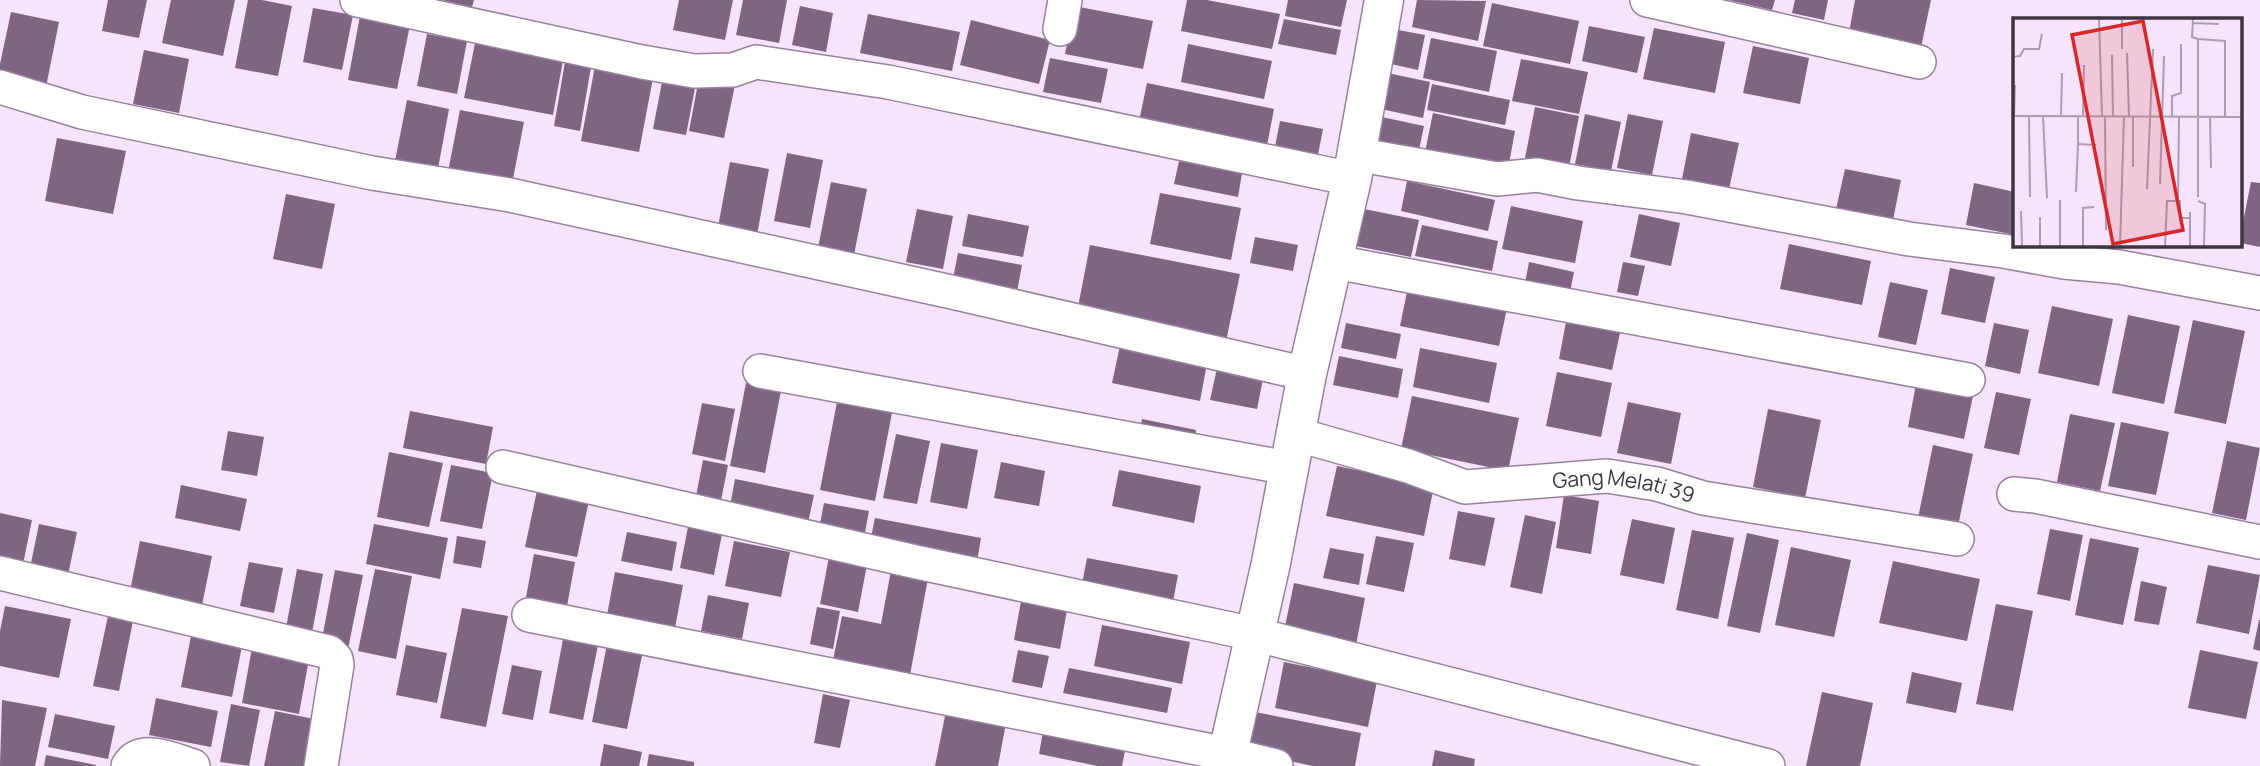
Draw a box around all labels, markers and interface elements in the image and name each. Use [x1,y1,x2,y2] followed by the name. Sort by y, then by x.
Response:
[2013,18,2242,247] inset map
[1551,462,1698,509] street label: Gang Melati 39

